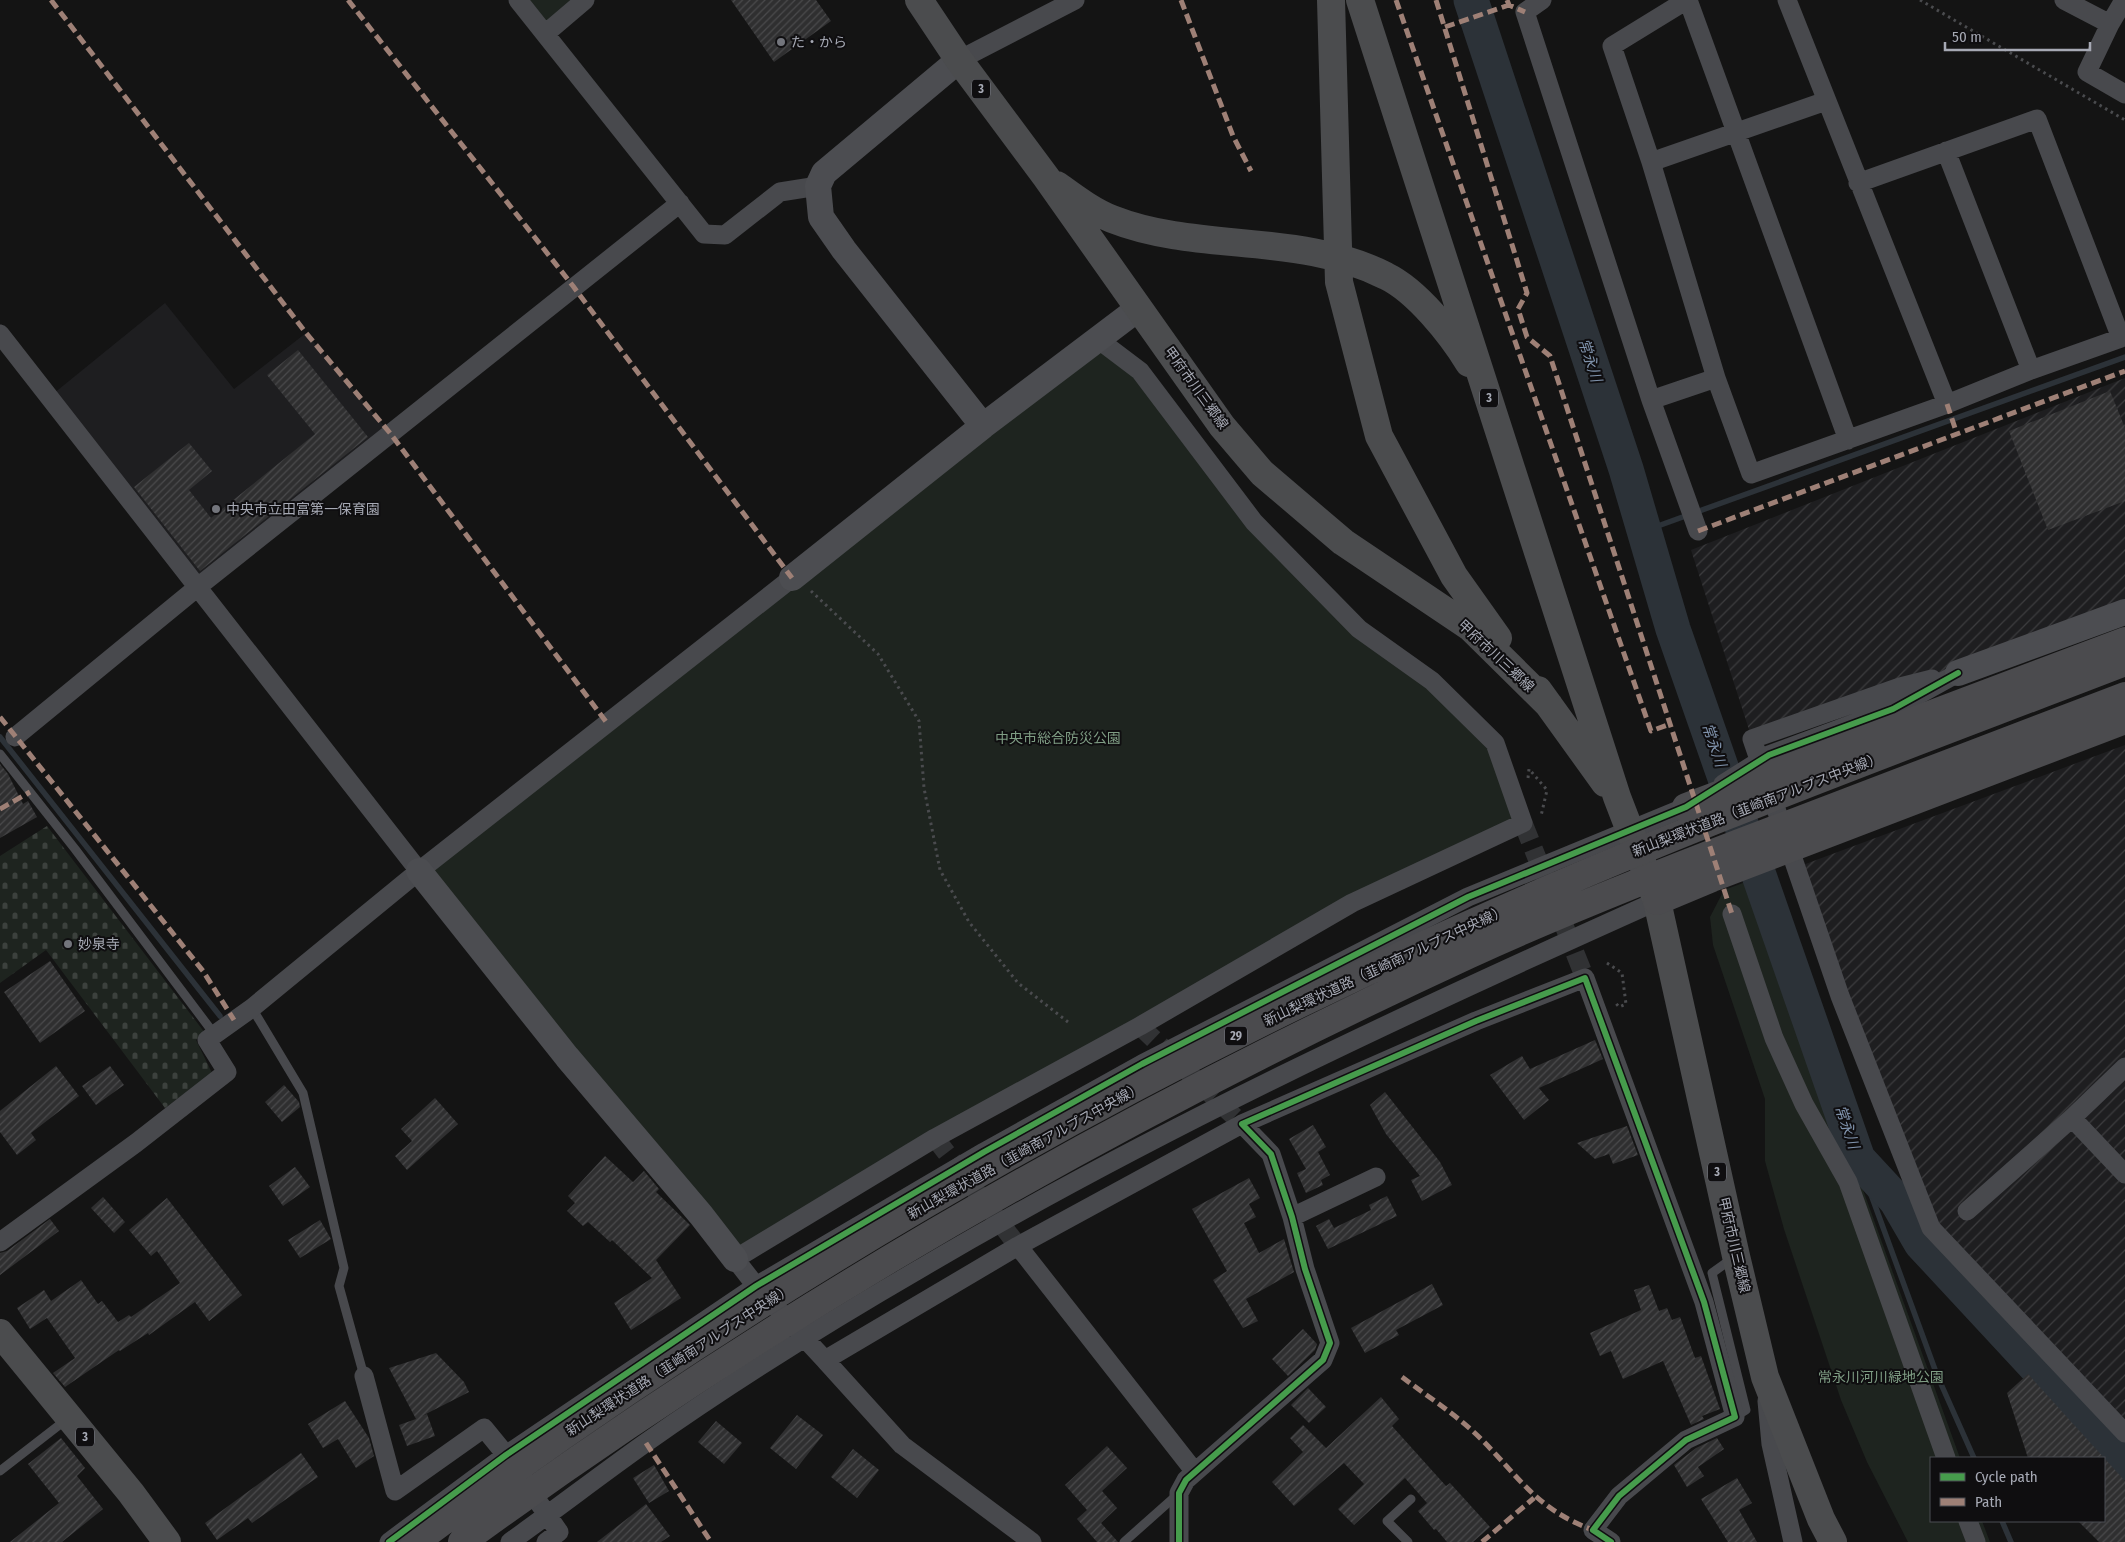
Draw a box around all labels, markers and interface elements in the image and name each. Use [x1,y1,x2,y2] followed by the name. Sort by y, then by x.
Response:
[1945,20,2090,52] scale bar
[1952,28,1982,46] text: 50 m
[791,34,847,51] place label: た・から
[775,36,787,48] marker: た・から
[972,80,990,98] road number: 3
[1574,336,1606,386] water label: 常永川
[1160,343,1232,433] street label: 甲府市川三郷線
[1480,388,1498,408] road number: 3
[226,501,380,518] place label: 中央市立田富第一保育園
[210,503,222,515] marker: 中央市立田富第一保育園
[1454,616,1538,696] street label: 甲府市川三郷線
[1698,721,1730,771] water label: 常永川
[995,730,1121,747] park label: 中央市総合防災公園
[1630,749,1884,861] street label: 新山梨環状道路（韮崎南アルプス中央線）
[1261,902,1509,1030] street label: 新山梨環状道路（韮崎南アルプス中央線）
[78,936,120,953] place label: 妙泉寺
[62,938,74,950] marker: 妙泉寺
[1225,1026,1247,1046] road number: 29
[905,1079,1145,1223] street label: 新山梨環状道路（韮崎南アルプス中央線）
[1831,1103,1863,1153] water label: 常永川
[1708,1162,1726,1182] road number: 3
[1715,1195,1753,1295] street label: 甲府市川三郷線
[563,1280,795,1440] street label: 新山梨環状道路（韮崎南アルプス中央線）
[1818,1369,1944,1386] park label: 常永川河川緑地公園
[76,1428,94,1446] road number: 3
[1930,1457,2105,1522] legend
[1975,1468,2038,1486] text: Cycle path
[1975,1493,2002,1511] text: Path

